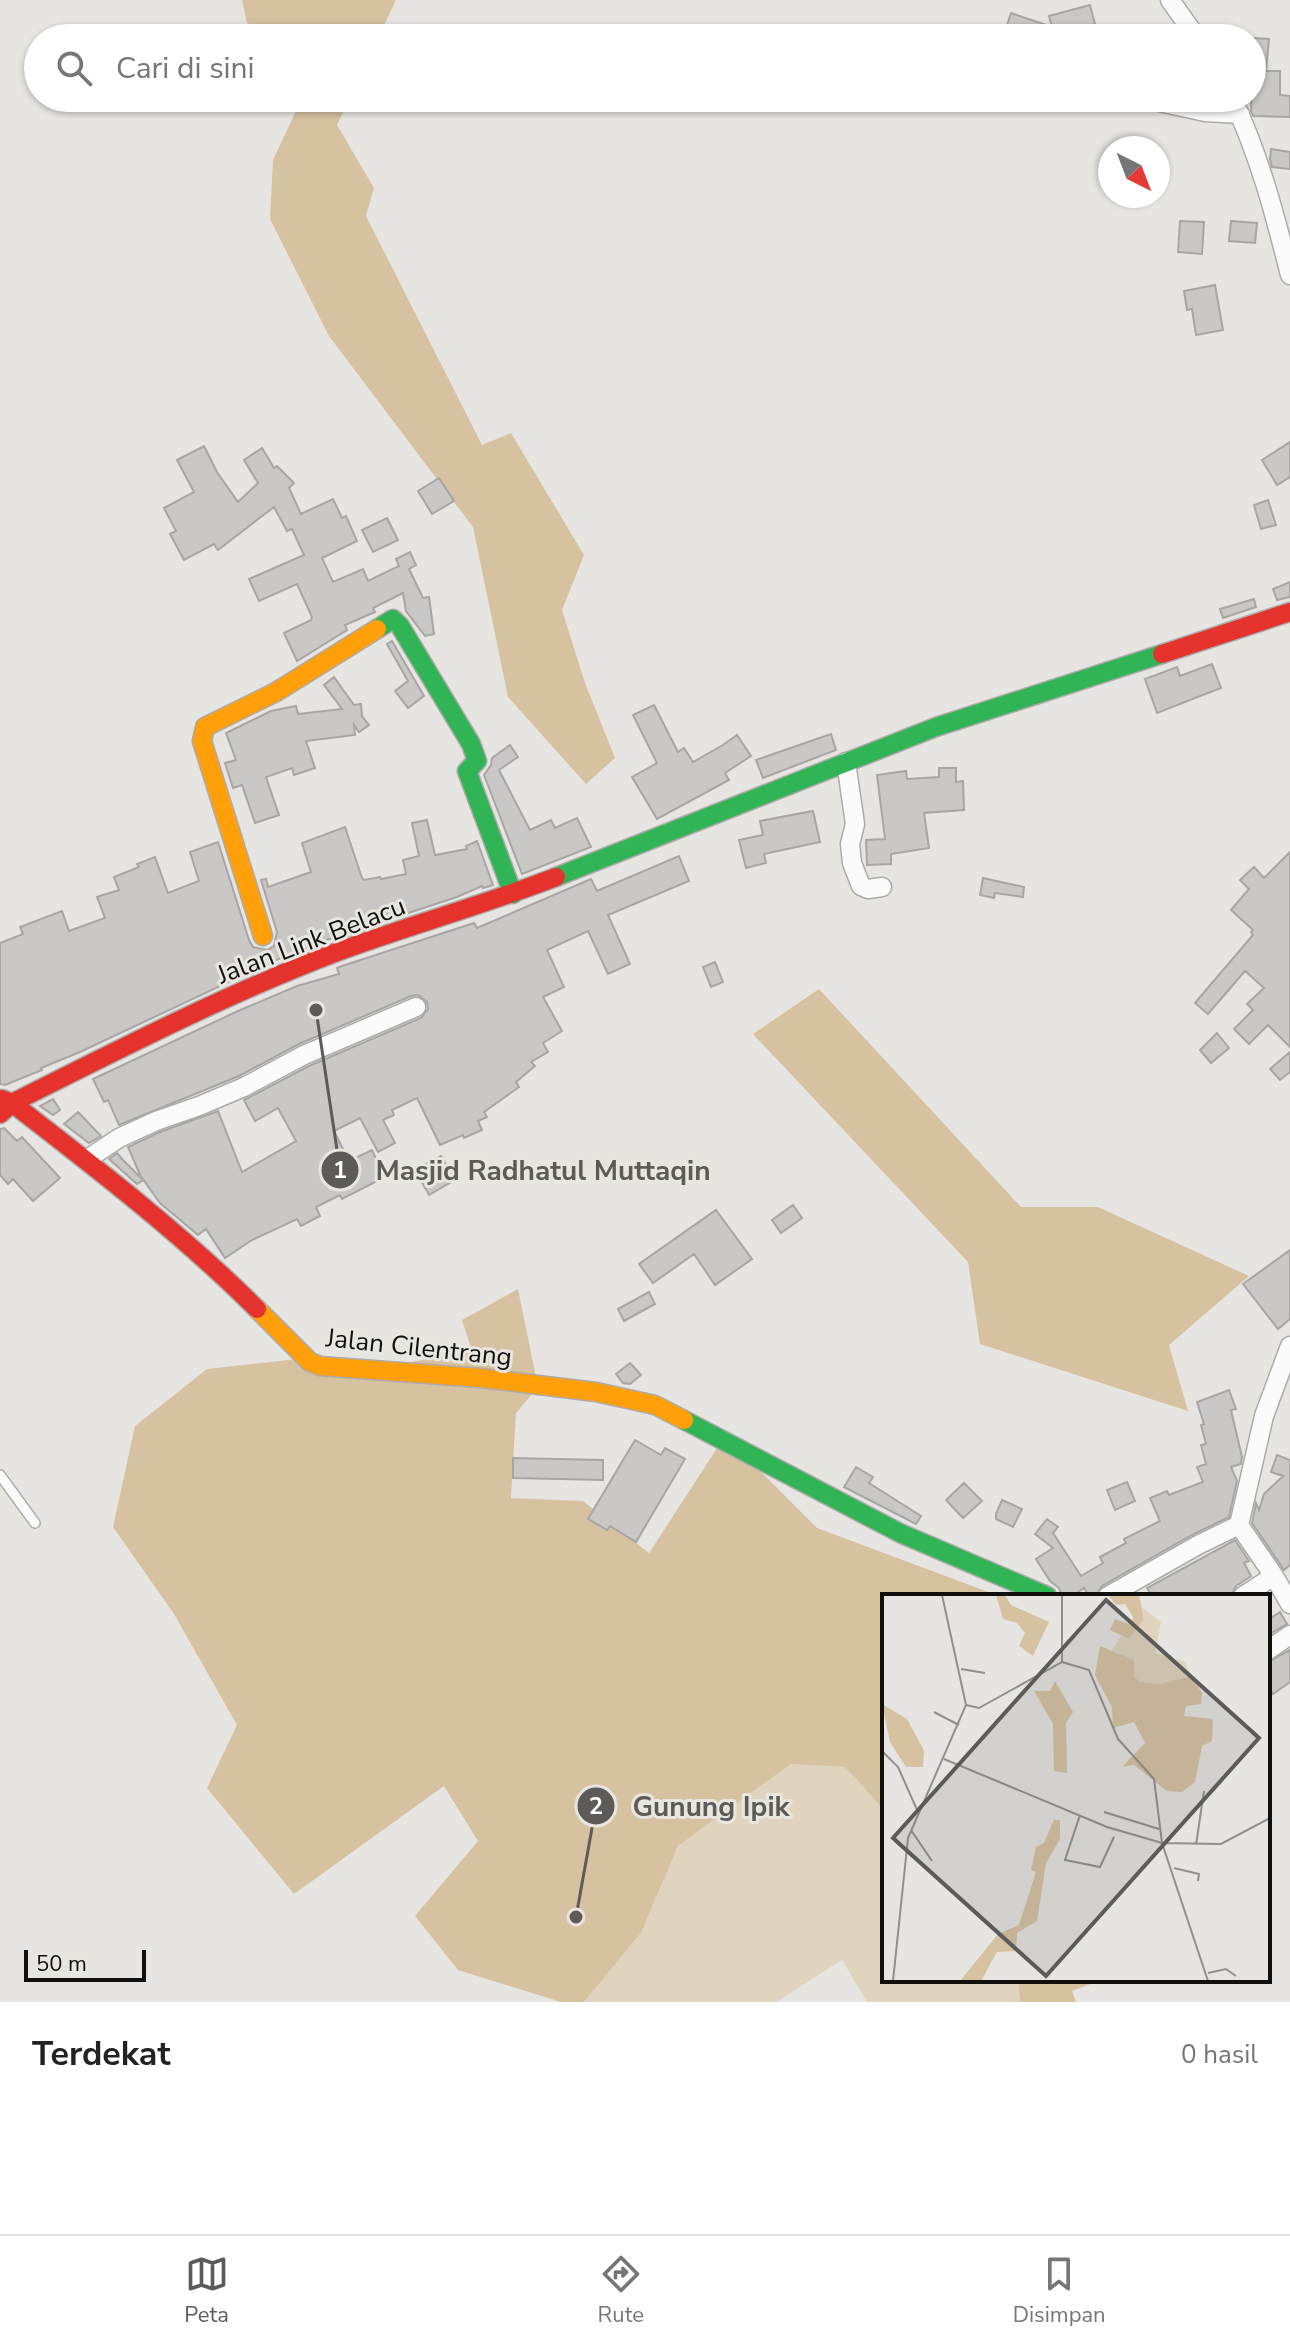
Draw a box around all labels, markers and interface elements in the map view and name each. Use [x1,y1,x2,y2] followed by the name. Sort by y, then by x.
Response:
[24,24,1266,112] search box
[52,46,96,90] icon: search
[116,48,255,89] text: Cari di sini
[1098,136,1170,208] north arrow
[211,888,410,993] street label: Jalan Link Belacu
[320,1144,727,1196] callout: Masjid Radhatul Muttaqin
[375,1152,711,1190] text: Masjid Radhatul Muttaqin
[333,1154,347,1186] text: 1
[323,1320,514,1375] street label: Jalan Cilentrang
[882,1594,1270,1982] inset map
[576,1780,805,1832] callout: Gunung Ipik
[632,1788,791,1826] text: Gunung Ipik
[589,1790,603,1822] text: 2
[24,1946,146,1982] scale bar
[36,1949,87,1979] text: 50 m
[32,2031,170,2077] text: Terdekat
[1181,2037,1258,2072] text: 0 hasil
[184,2252,229,2330] tab: Peta
[598,2252,644,2330] tab: Rute
[1013,2252,1106,2330] tab: Disimpan

